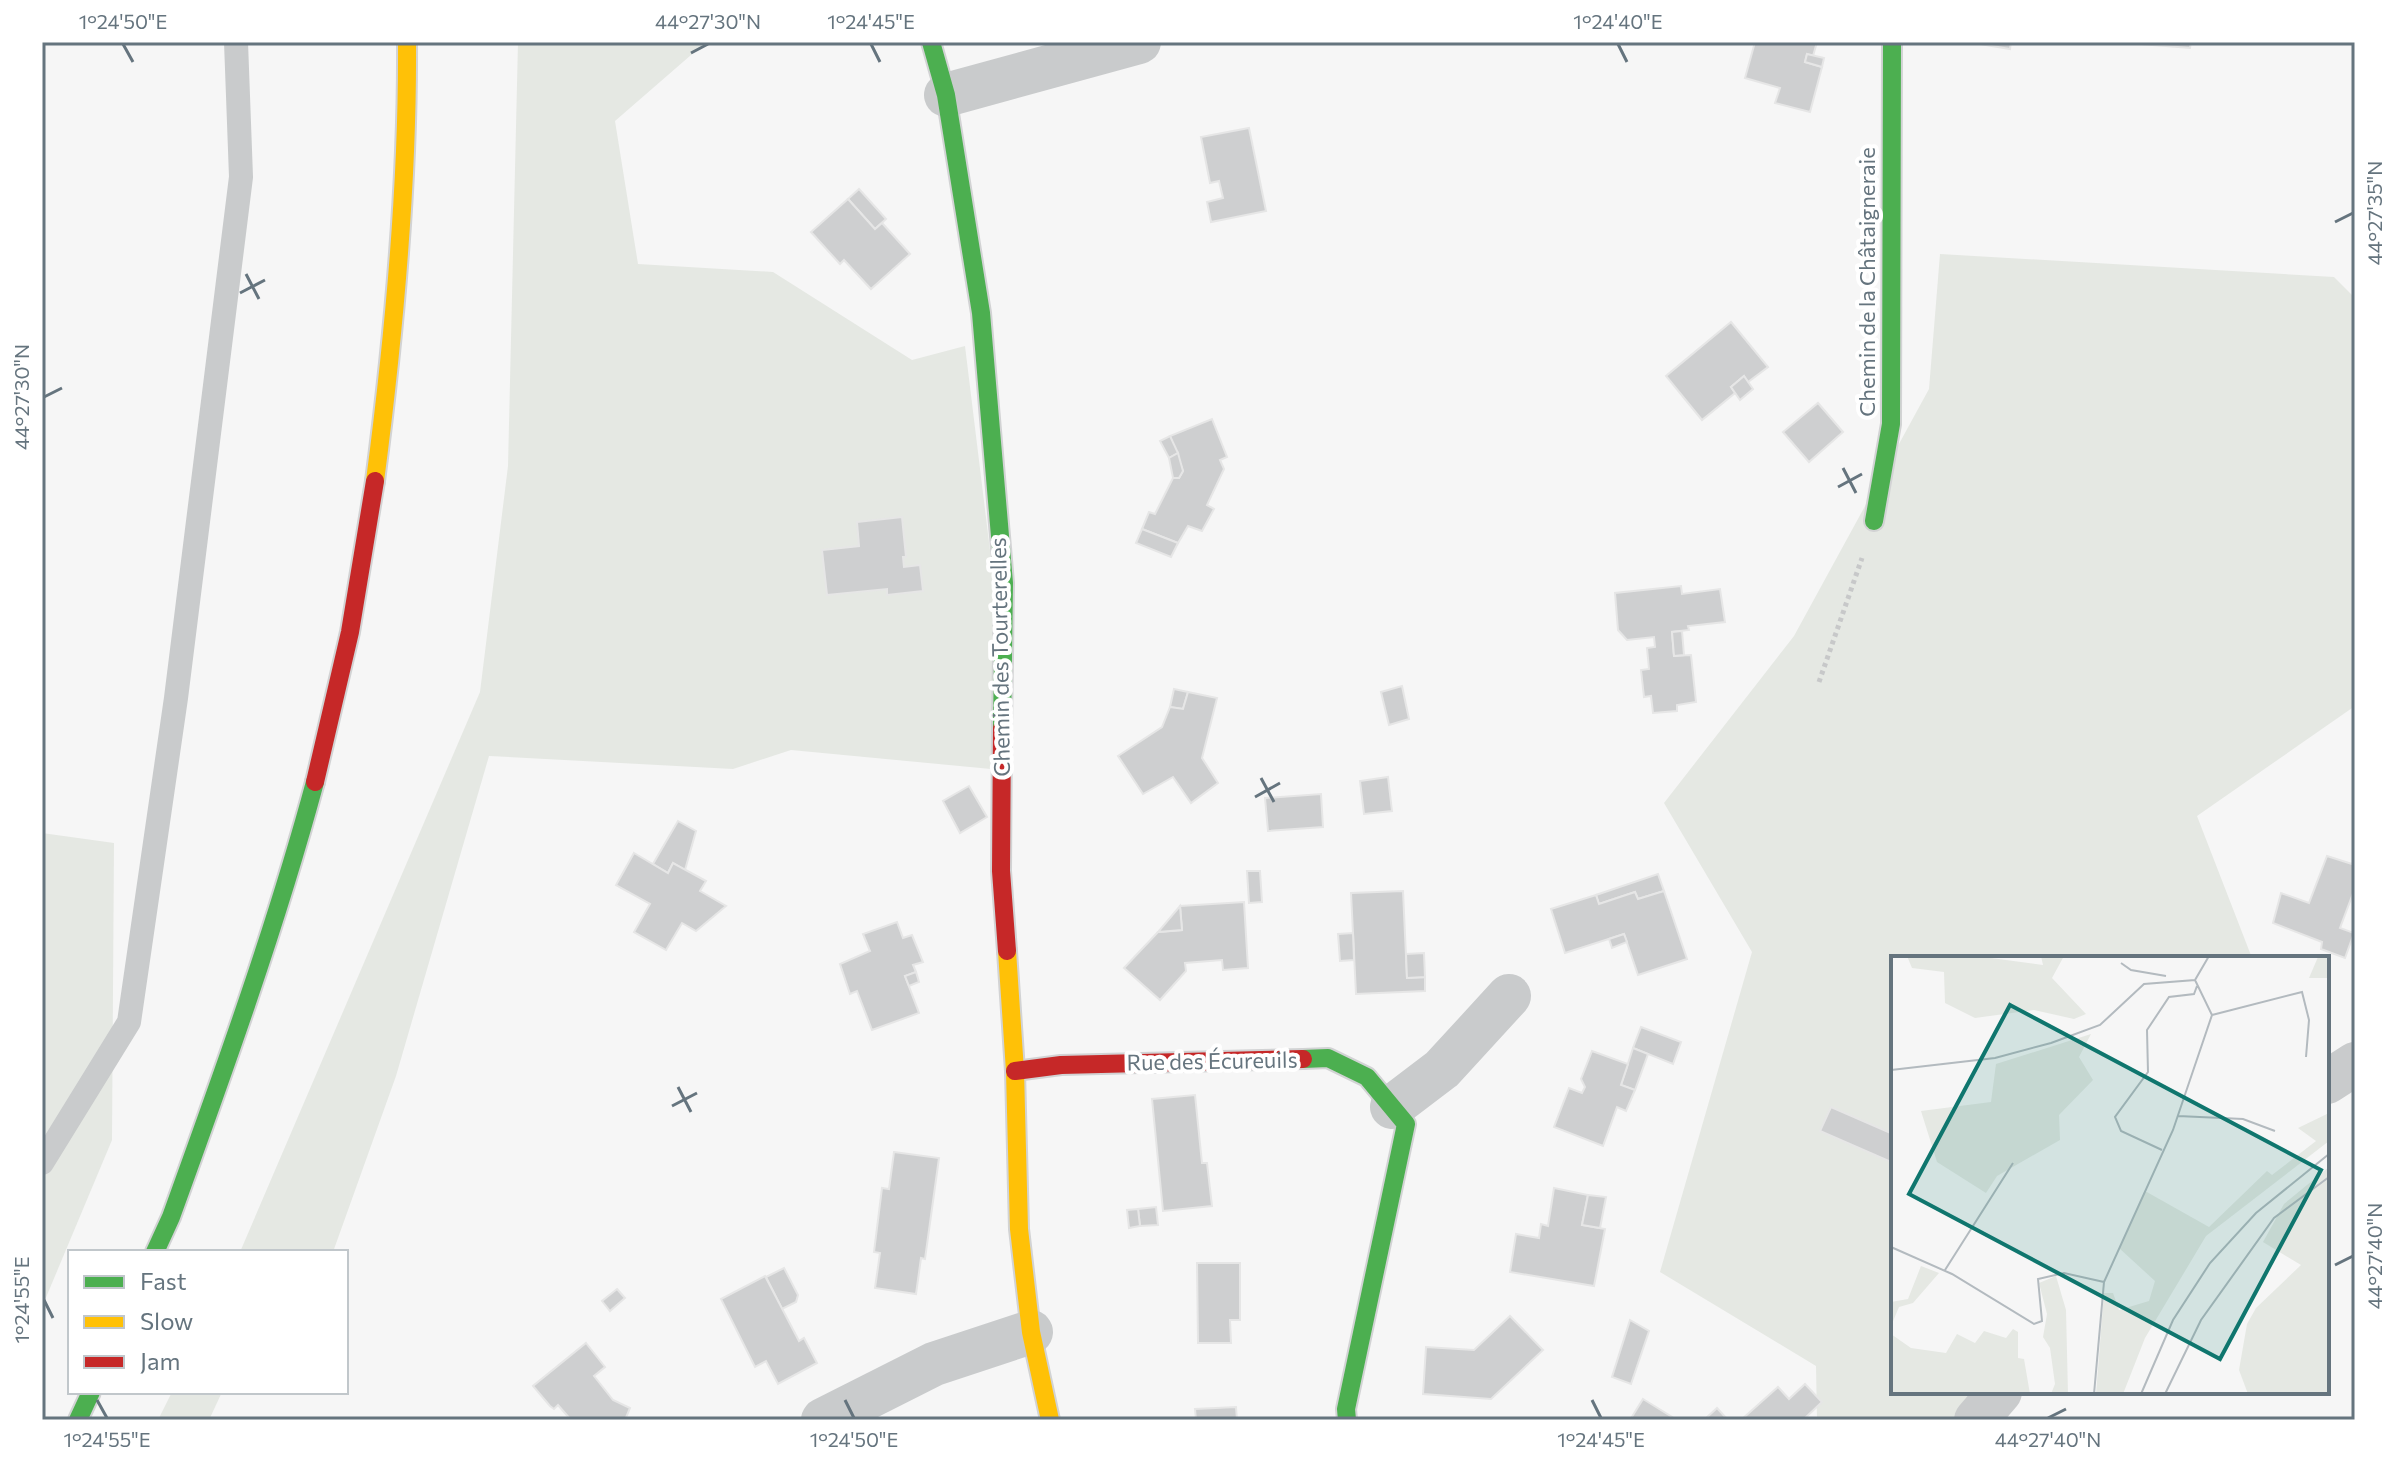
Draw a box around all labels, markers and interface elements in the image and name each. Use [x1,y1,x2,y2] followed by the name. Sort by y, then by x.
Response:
[79,9,167,33] text: 1°24'50"E
[655,9,761,33] text: 44°27'30"N
[827,9,915,33] text: 1°24'45"E
[1573,9,1663,33] text: 1°24'40"E
[1853,147,1880,417] street label: Chemin de la Châtaigneraie
[2362,161,2386,265] text: 44°27'35"N
[9,344,33,450] text: 44°27'30"N
[984,537,1015,777] street label: Chemin des Tourterelles
[1891,956,2329,1394] inset map
[1126,1046,1298,1075] street label: Rue des Écureuils
[2362,1203,2386,1309] text: 44°27'40"N
[68,1250,348,1394] legend
[9,1256,33,1344] text: 1°24'55"E
[140,1266,187,1295] text: Fast
[140,1306,193,1335] text: Slow
[140,1346,180,1375] text: Jam
[63,1427,151,1451] text: 1°24'55"E
[810,1427,898,1451] text: 1°24'50"E
[1557,1427,1645,1451] text: 1°24'45"E
[1995,1427,2101,1451] text: 44°27'40"N

